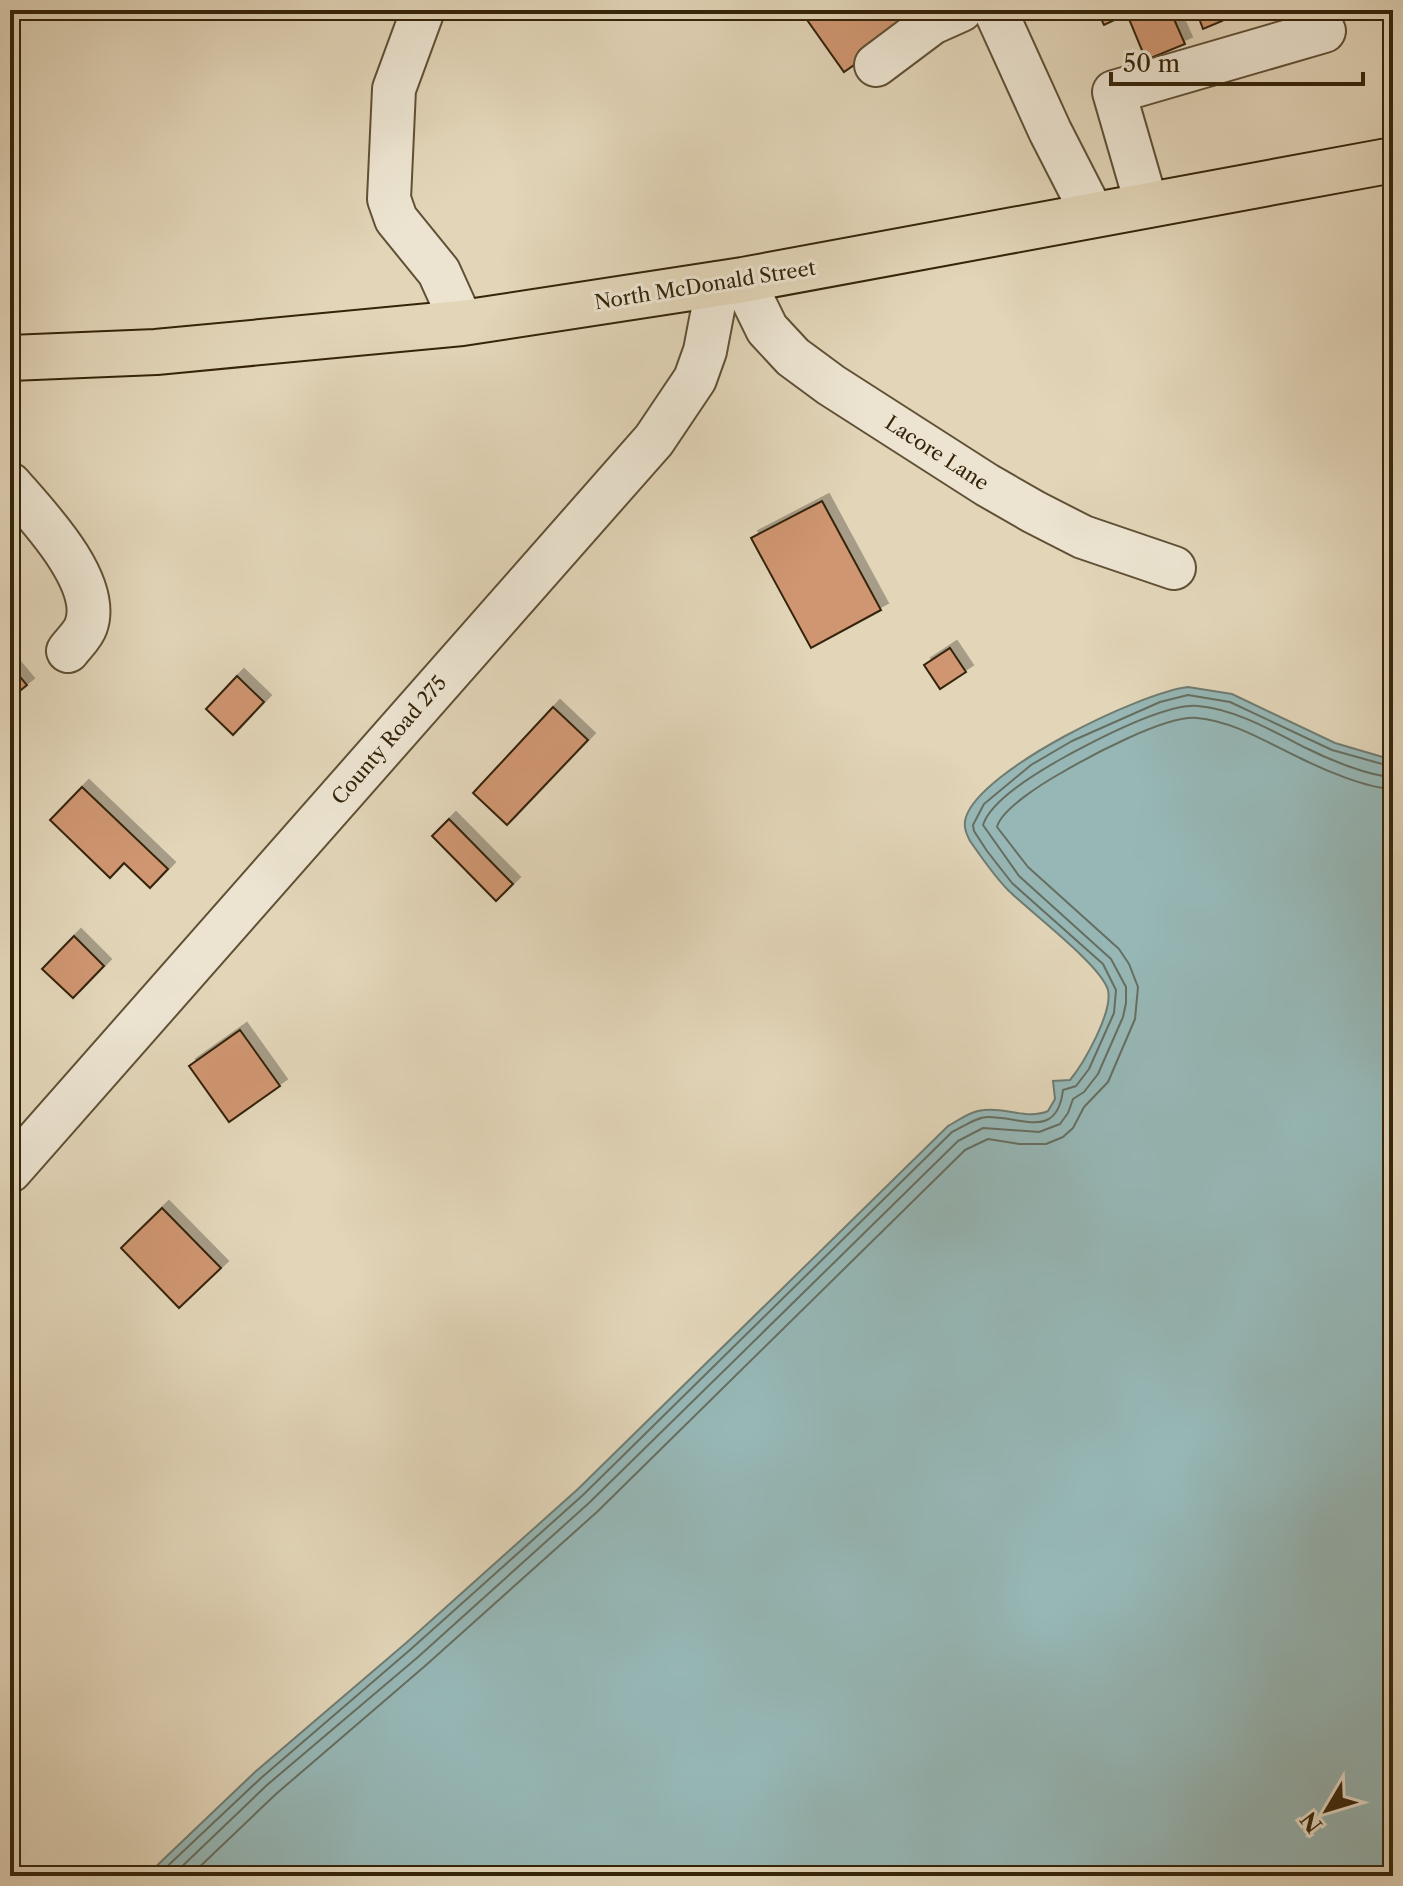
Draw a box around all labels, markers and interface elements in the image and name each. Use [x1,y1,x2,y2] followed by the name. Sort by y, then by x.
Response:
[1111,36,1363,86] scale bar
[1123,49,1180,78] text: 50 m
[593,256,817,314] street label: North McDonald Street
[881,411,993,495] street label: Lacore Lane
[327,671,451,809] street label: County Road 275
[1287,1770,1367,1850] north arrow
[1295,1806,1328,1838] text: N

